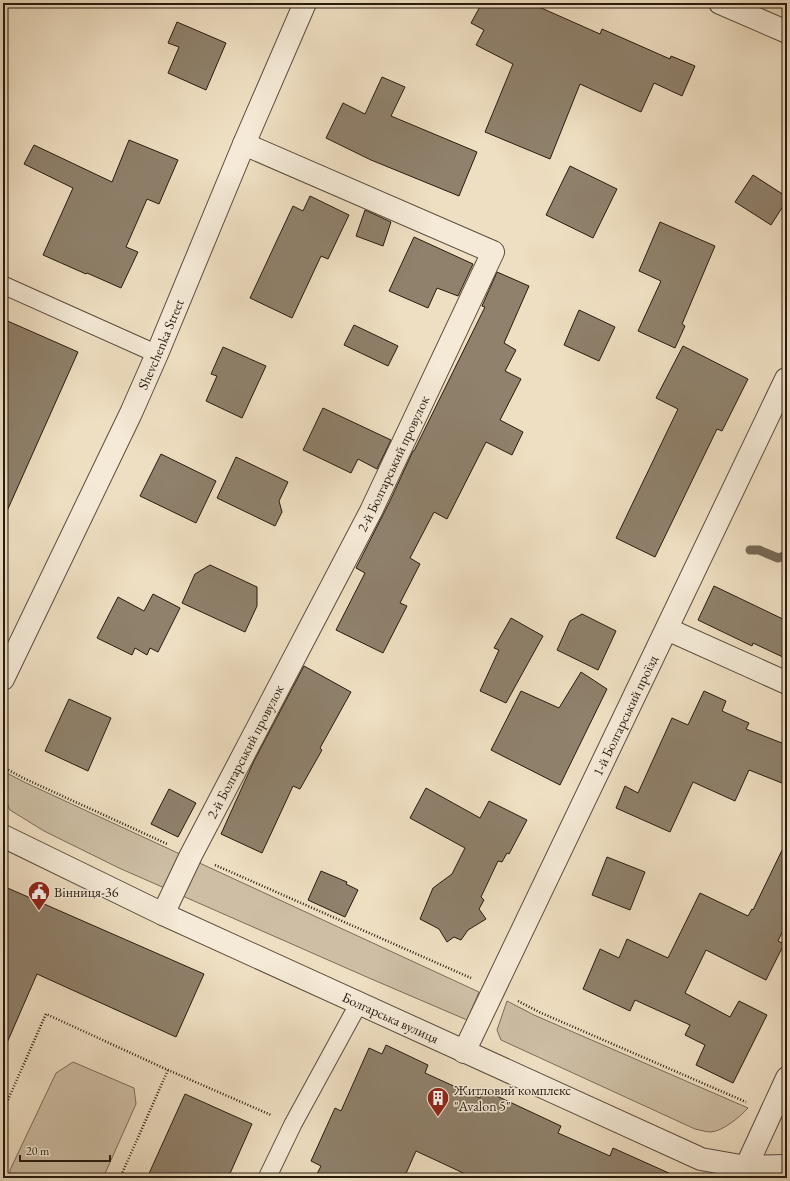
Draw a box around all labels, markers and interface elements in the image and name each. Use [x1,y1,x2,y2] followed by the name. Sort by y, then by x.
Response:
[133,296,188,392] street label: Shevchenka Street
[353,392,433,535] street label: 2-й Болгарський провулок
[588,652,662,779] street label: 1-й Болгарський проїзд
[203,681,288,822] street label: 2-й Болгарський провулок
[26,879,52,912] public building icon: Вінниця-36
[54,883,119,901] place label: Вінниця-36
[339,988,442,1047] street label: Болгарська вулиця
[453,1081,571,1115] place label: Житловий комплекс "Avalon 5"
[425,1085,451,1118] building icon: Житловий комплекс "Avalon 5"
[20,1137,110,1163] scale bar
[26,1143,50,1159] text: 20 m

